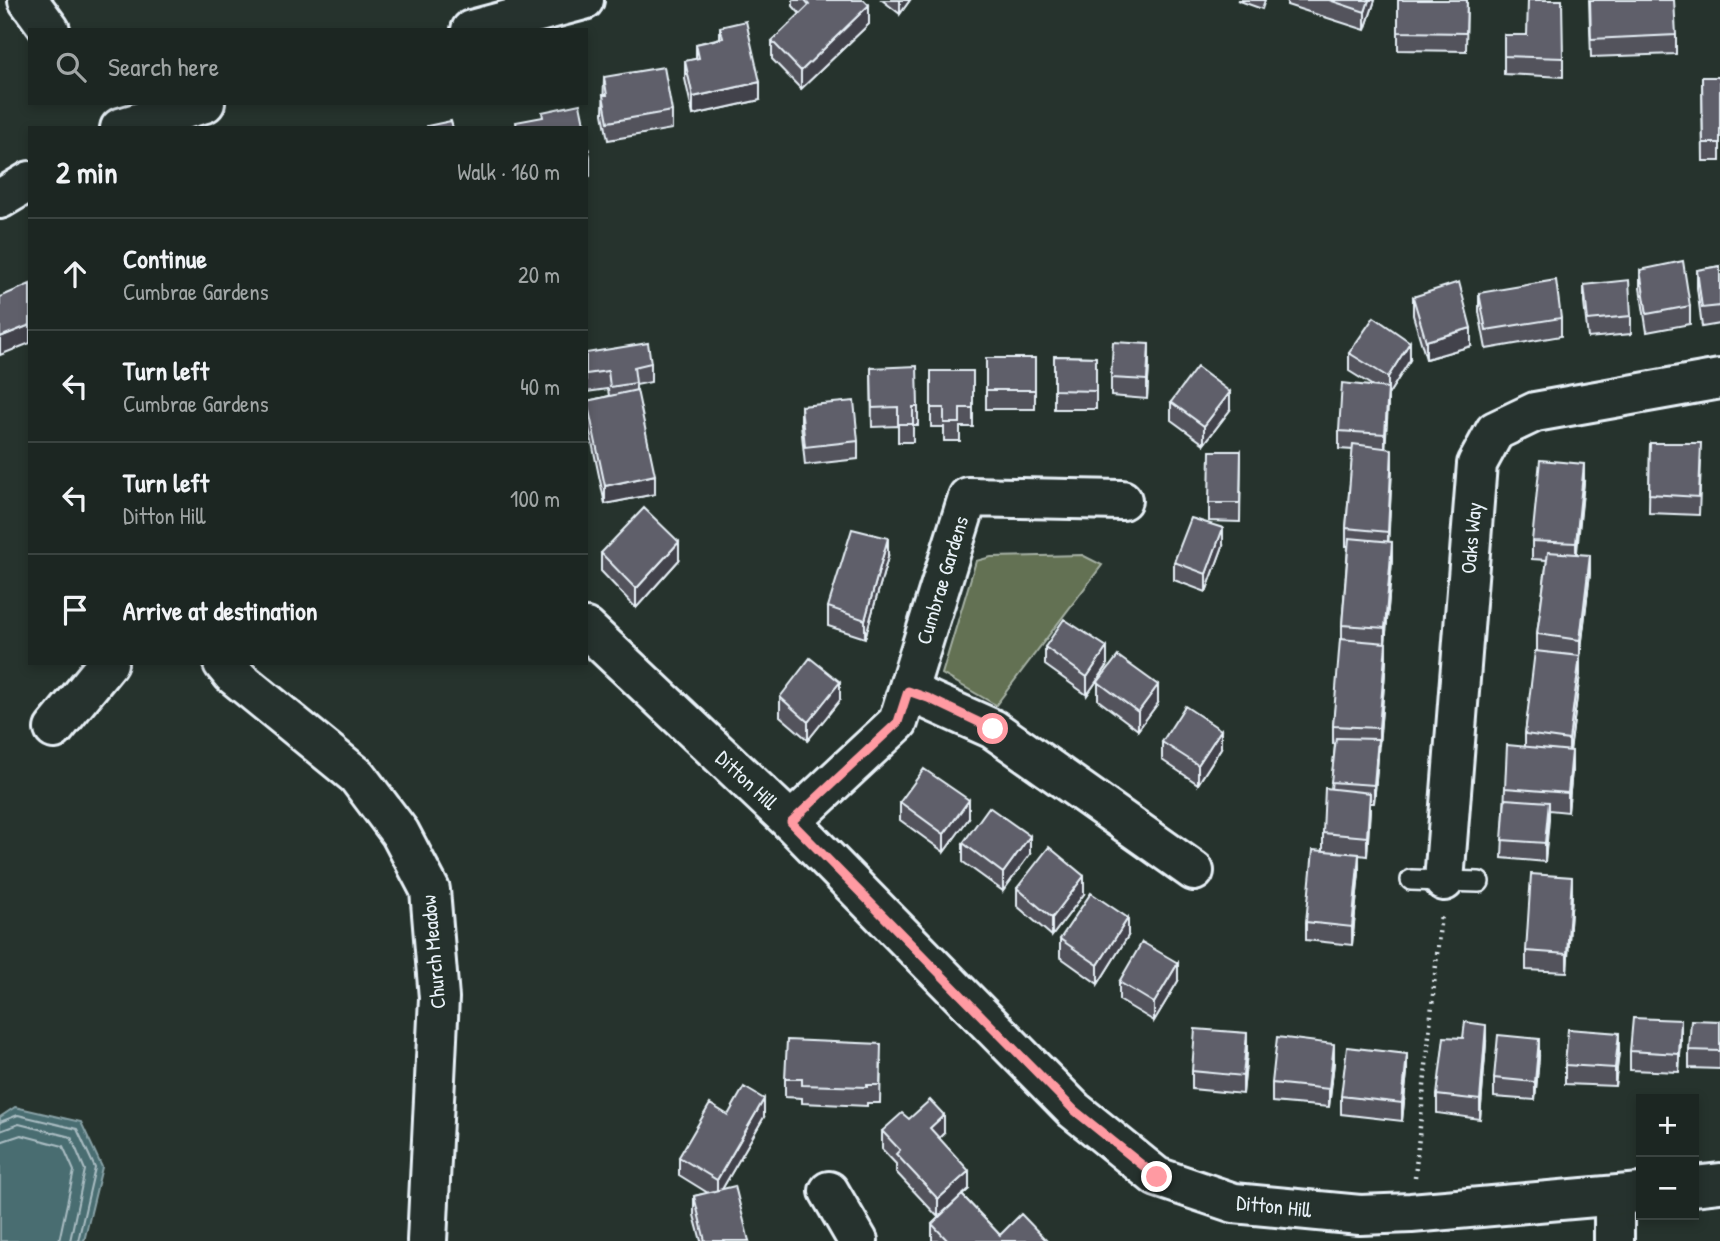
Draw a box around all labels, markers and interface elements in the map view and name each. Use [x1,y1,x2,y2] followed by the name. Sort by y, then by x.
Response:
[28,28,588,105] search box
[52,48,90,86] icon: search
[108,49,219,84] text: Search here
[56,152,118,192] text: 2 min
[457,156,560,187] text: Walk · 160 m
[123,241,207,276] text: Continue
[56,255,94,293] icon: ahead
[518,259,560,290] text: 20 m
[123,276,269,307] text: Cumbrae Gardens
[123,353,209,388] text: Turn left
[56,367,94,405] icon: left
[520,371,560,402] text: 40 m
[123,388,269,419] text: Cumbrae Gardens
[123,465,209,500] text: Turn left
[56,479,94,517] icon: left
[510,483,560,514] text: 100 m
[123,500,206,531] text: Ditton Hill
[1453,501,1489,575] street label: Oaks Way
[909,512,975,648] street label: Cumbrae Gardens
[56,591,94,629] icon: arrive
[123,593,318,628] text: Arrive at destination
[977,713,1008,744] route start
[710,744,785,817] street label: Ditton Hill
[414,894,452,1010] street label: Church Meadow
[1636,1094,1699,1220] map controls
[1636,1094,1699,1157] button: +
[1636,1157,1699,1220] button: −
[1141,1161,1172,1192] route end
[1235,1188,1314,1224] street label: Ditton Hill

